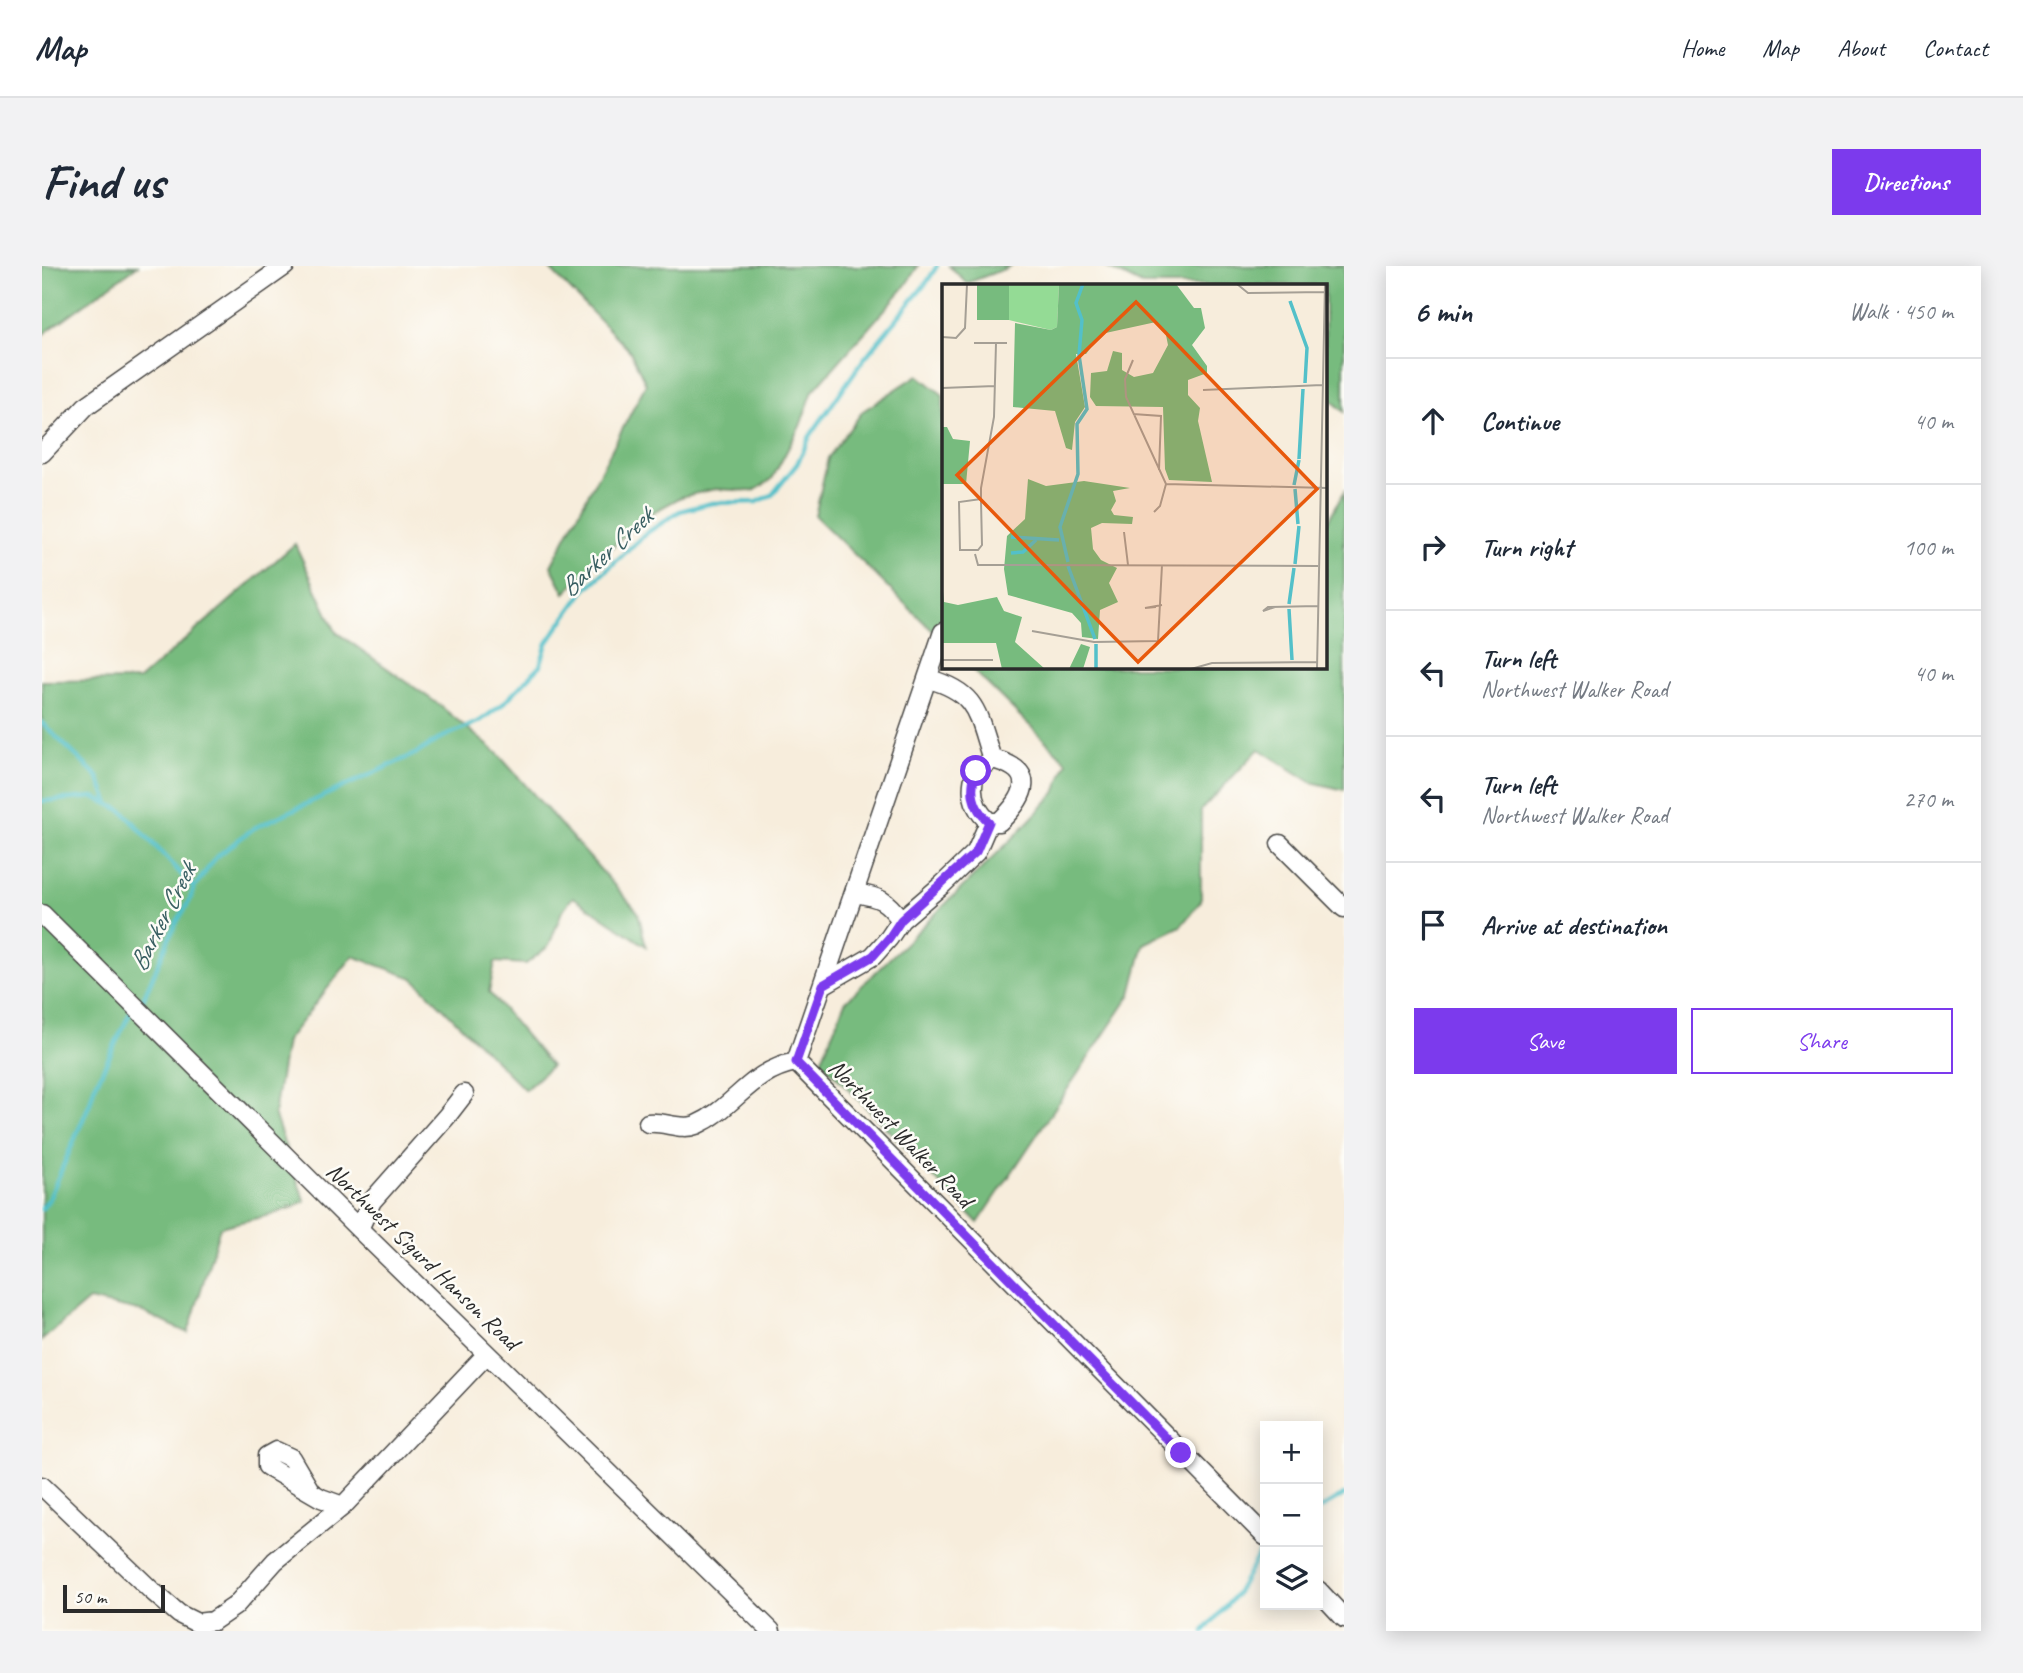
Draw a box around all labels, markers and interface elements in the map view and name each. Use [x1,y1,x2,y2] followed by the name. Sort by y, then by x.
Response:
[35,27,86,69] text: Map
[1681,33,1724,63] text: Home
[1762,33,1799,63] text: Map
[1837,33,1885,63] text: About
[1923,33,1988,63] text: Contact
[1832,149,1981,215] button: Directions
[42,151,164,213] text: Find us
[942,284,1326,668] inset map
[1414,293,1472,331] text: 6 min
[1849,297,1953,326] text: Walk · 450 m
[1414,402,1452,440] icon: ahead
[1481,405,1559,438] text: Continue
[1914,407,1953,436] text: 40 m
[553,498,663,604] water label: Barker Creek
[1414,528,1452,566] icon: right
[1481,531,1572,564] text: Turn right
[1904,533,1953,562] text: 100 m
[1481,642,1556,675] text: Turn left
[1414,654,1452,692] icon: left
[1914,659,1953,688] text: 40 m
[1481,675,1668,704] text: Northwest Walker Road
[960,755,991,786] route start
[1481,768,1556,801] text: Turn left
[1414,780,1452,818] icon: left
[1904,785,1953,814] text: 270 m
[1481,801,1668,830] text: Northwest Walker Road
[121,854,205,976] water label: Barker Creek
[1414,906,1452,944] icon: arrive
[1481,909,1667,942] text: Arrive at destination
[1414,1008,1677,1074] button: Save
[1691,1008,1953,1074] button: Share
[822,1052,982,1216] street label: Northwest Walker Road
[320,1156,529,1359] street label: Northwest Sigurd Hanson Road
[1260,1421,1323,1610] map controls
[1260,1421,1323,1484] button: +
[1165,1437,1196,1468] route end
[1260,1484,1323,1547] button: −
[1260,1547,1323,1610] button: layers
[63,1582,164,1614] scale bar
[74,1585,106,1609] text: 50 m

